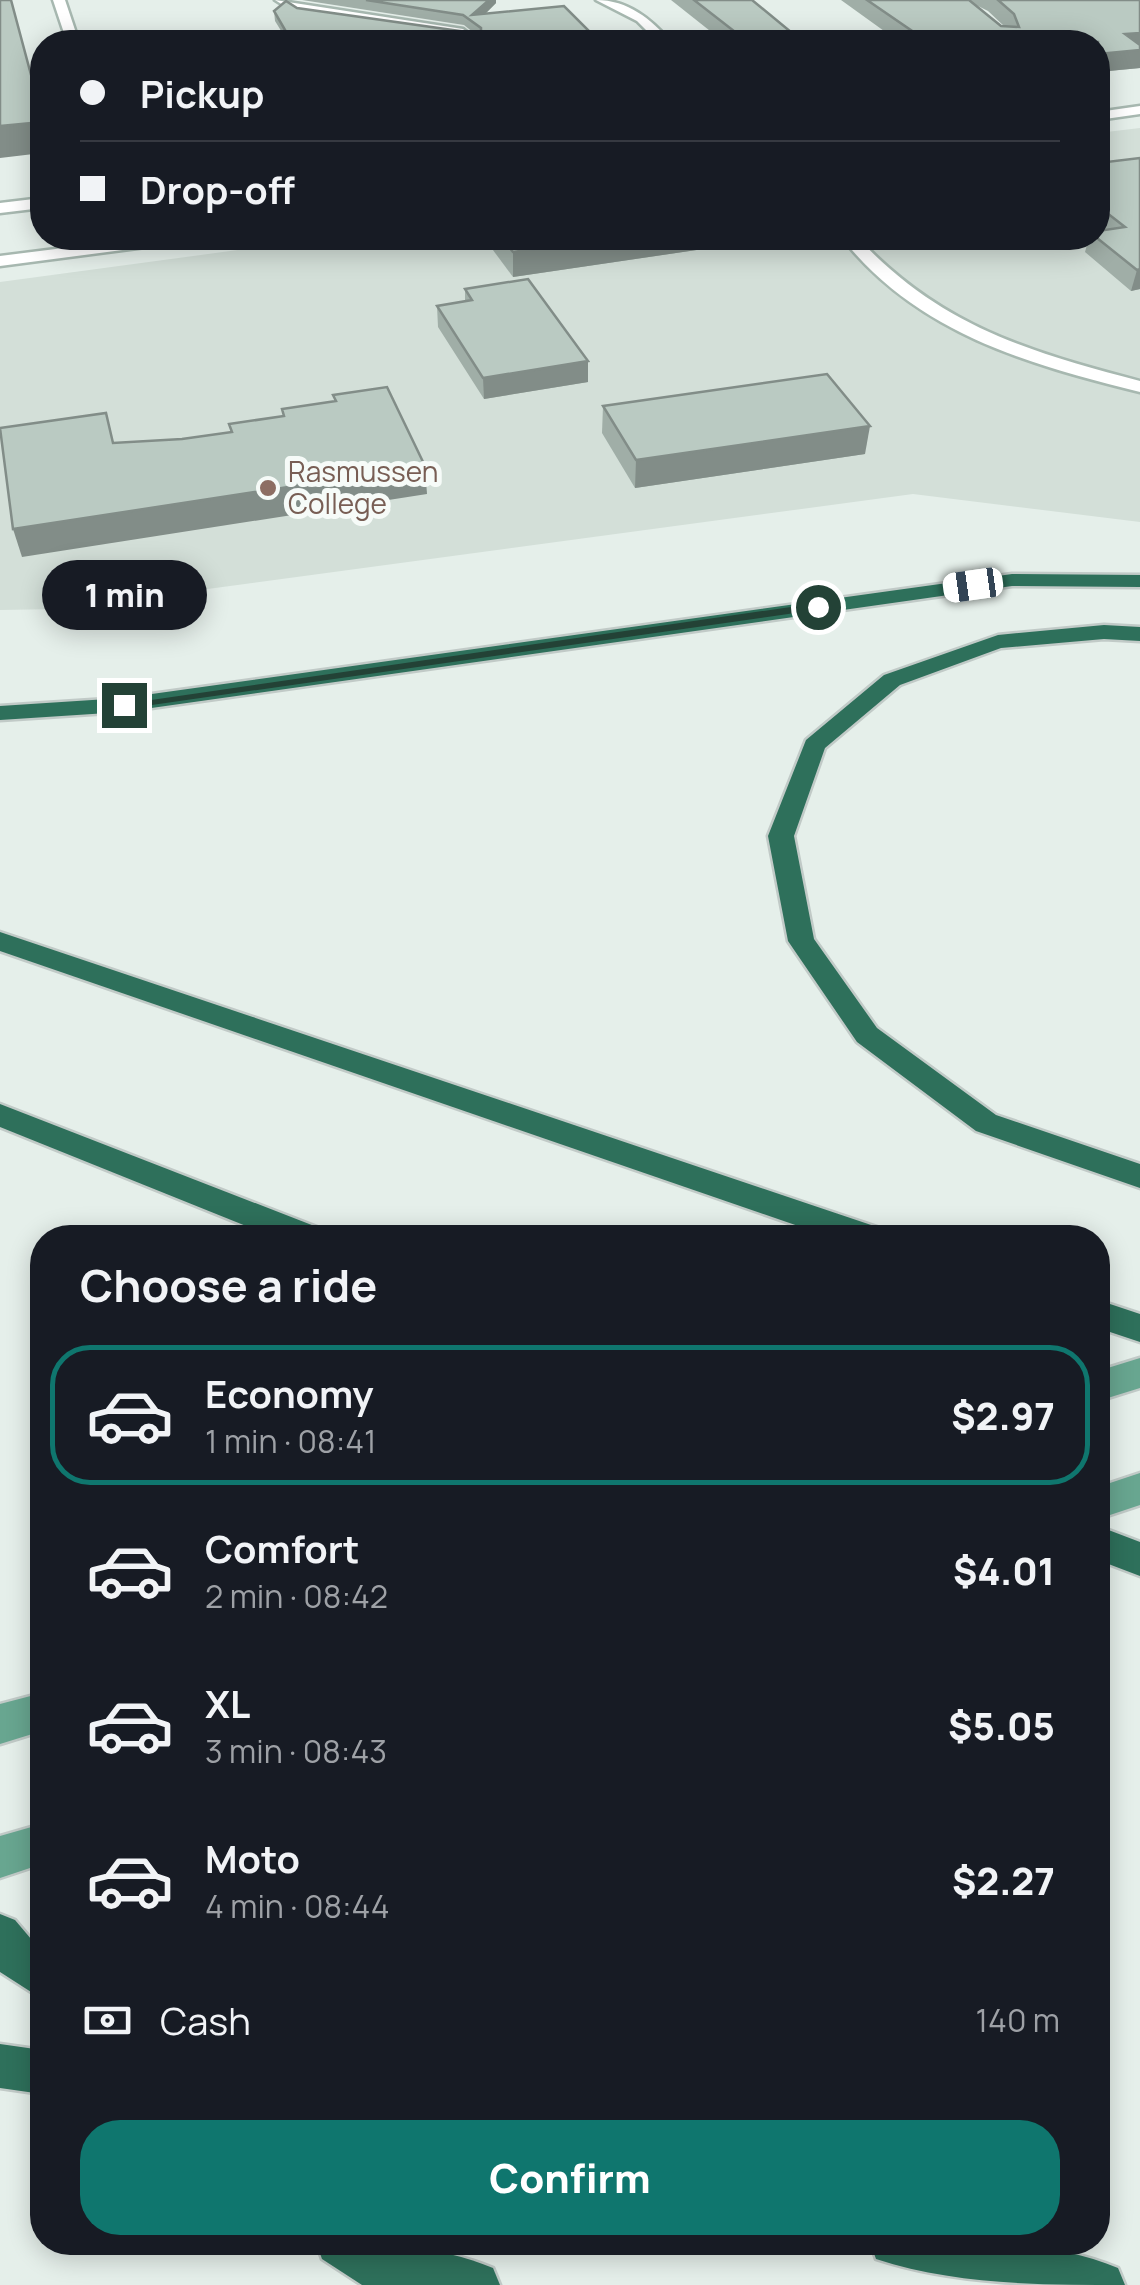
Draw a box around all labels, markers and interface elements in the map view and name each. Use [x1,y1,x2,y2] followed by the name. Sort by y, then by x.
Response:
[140,67,264,119] text: Pickup
[140,163,295,215] text: Drop-off
[288,452,438,522] place label: Rasmussen College
[257,477,279,499] marker: Rasmussen College
[42,560,206,630] callout: 1 min
[941,566,1005,604] car
[84,573,165,617] text: 1 min
[796,585,841,630] route start
[102,683,147,728] route end
[80,1254,377,1316] text: Choose a ride
[205,1367,374,1419] text: Economy
[85,1370,175,1460] icon: car
[951,1389,1055,1441] text: $2.97
[205,1419,377,1463] text: 1 min · 08:41
[205,1522,359,1574] text: Comfort
[85,1525,175,1615] icon: car
[953,1544,1055,1596] text: $4.01
[205,1574,388,1618] text: 2 min · 08:42
[205,1677,250,1729] text: XL
[85,1680,175,1770] icon: car
[948,1699,1055,1751] text: $5.05
[205,1729,387,1773] text: 3 min · 08:43
[205,1832,300,1884] text: Moto
[85,1835,175,1925] icon: car
[952,1854,1055,1906] text: $2.27
[205,1884,390,1928] text: 4 min · 08:44
[80,1993,135,2048] icon: cash
[160,1994,251,2046] text: Cash
[976,1998,1060,2042] text: 140 m
[80,2120,1060,2235] button: Confirm

